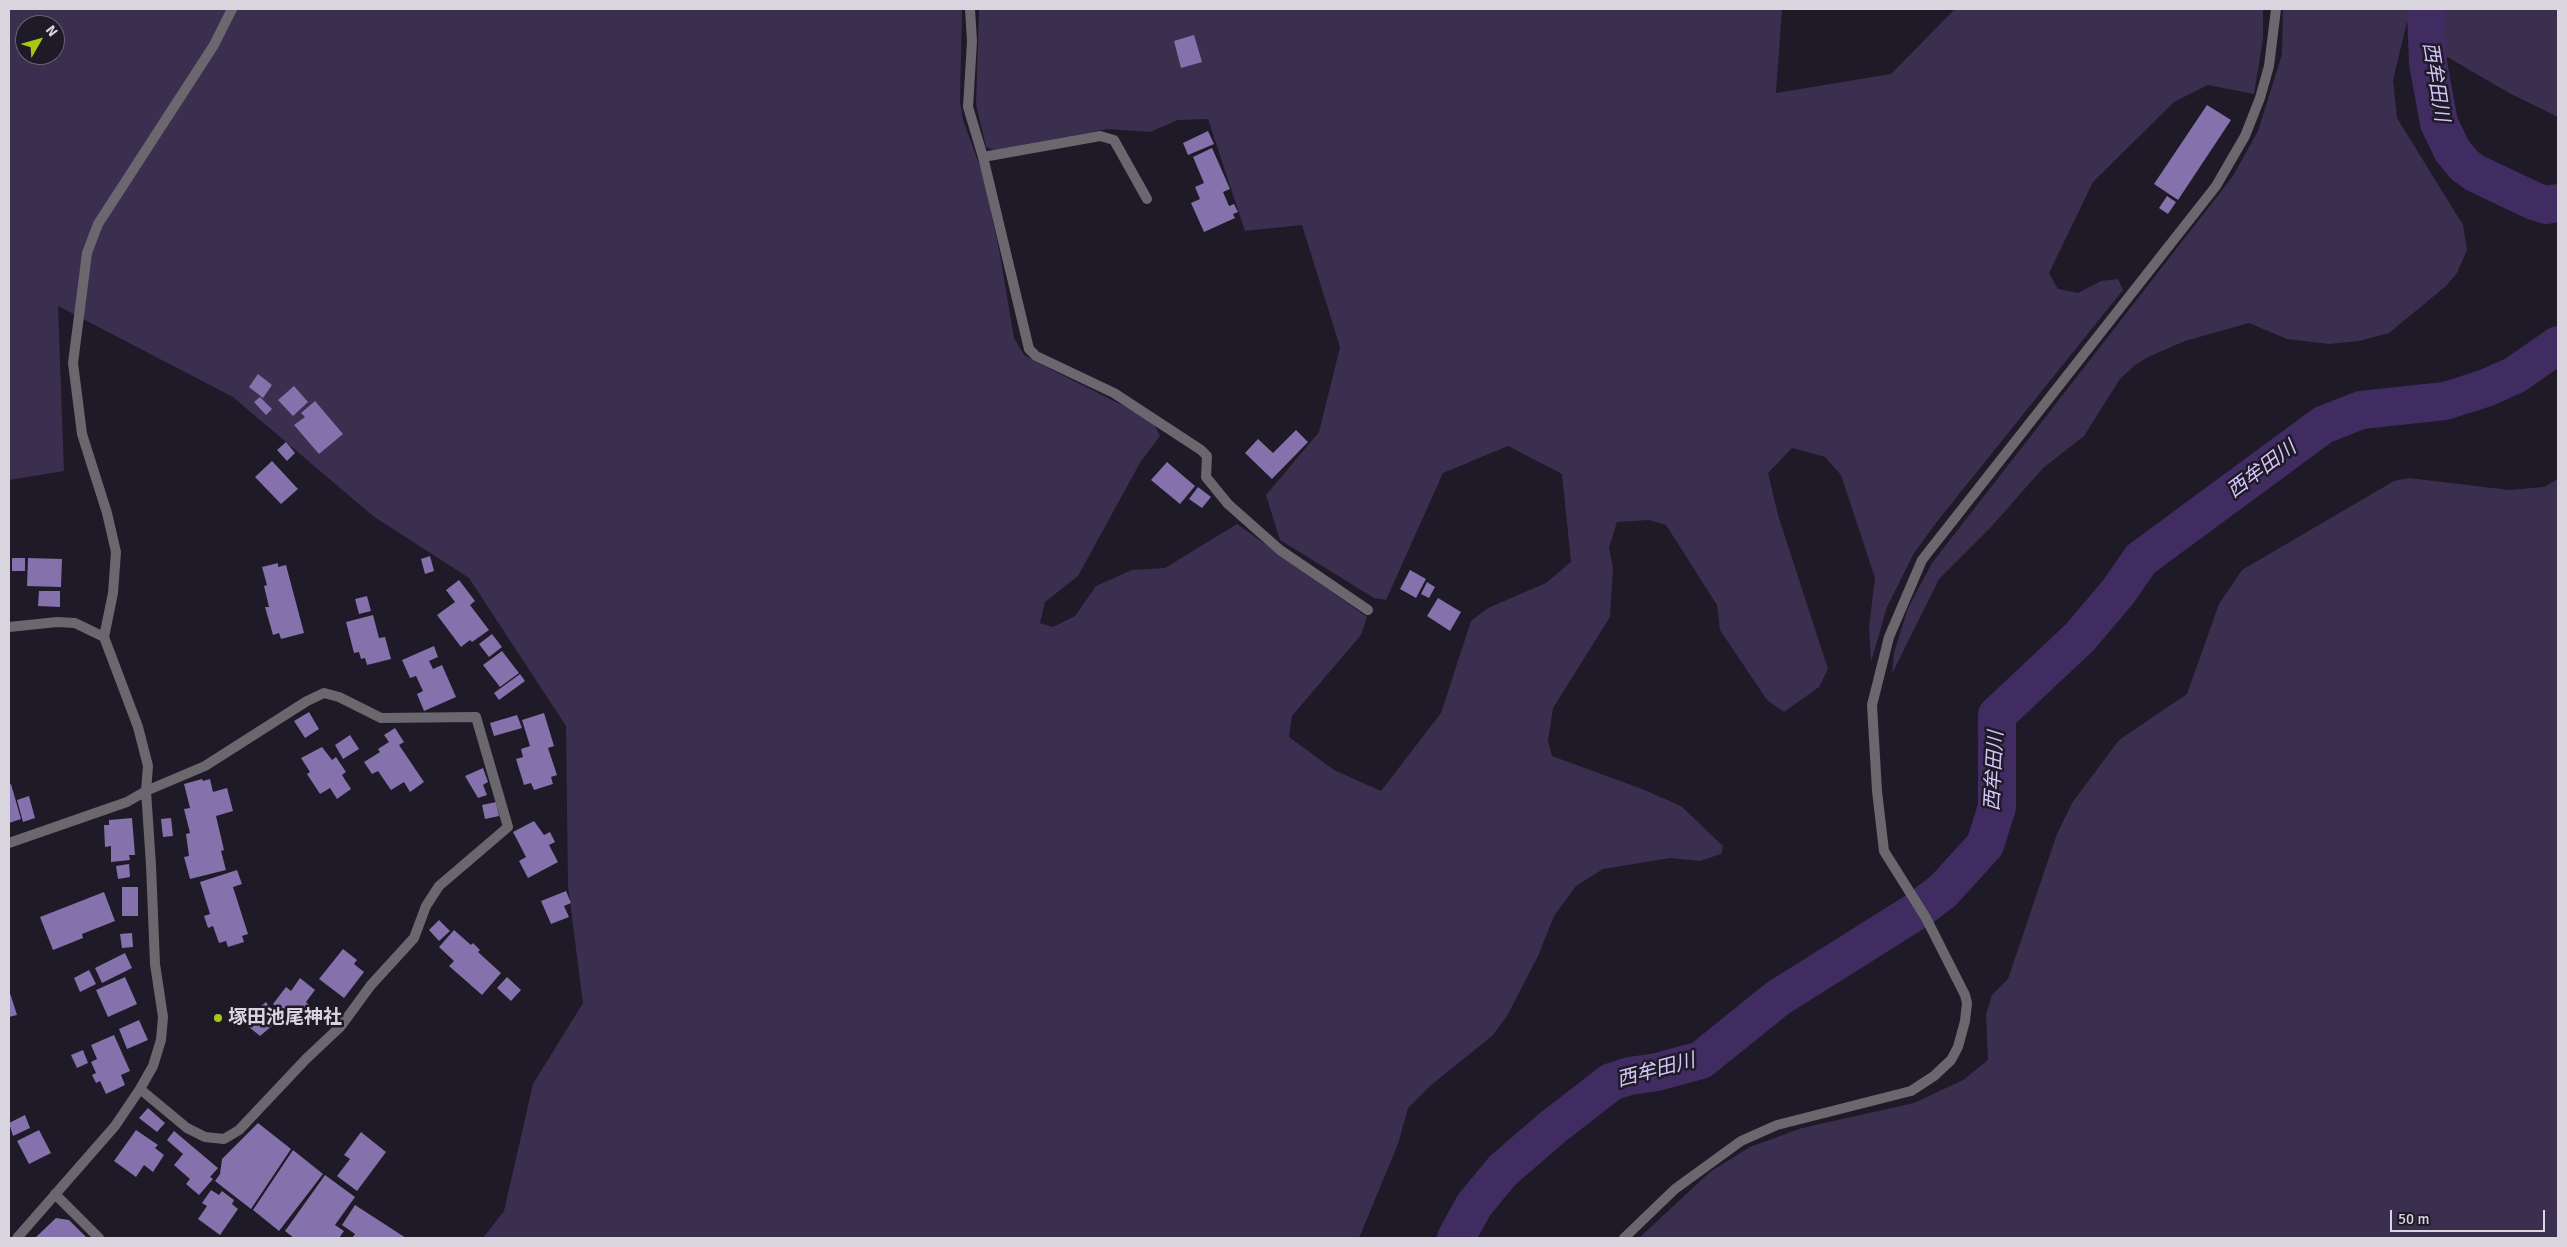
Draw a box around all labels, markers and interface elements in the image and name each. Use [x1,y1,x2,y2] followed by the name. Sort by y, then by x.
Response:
[15,15,65,65] north arrow
[42,22,61,40] text: N
[2417,41,2453,123] water label: 西牟田川
[2223,436,2301,504] water label: 西牟田川
[1981,730,2009,812] water label: 西牟田川
[228,1007,342,1029] place label: 塚田池尾神社
[212,1012,224,1024] marker: 塚田池尾神社
[1614,1049,1698,1093] water label: 西牟田川
[2392,1200,2547,1232] scale bar
[2398,1210,2429,1228] text: 50 m

